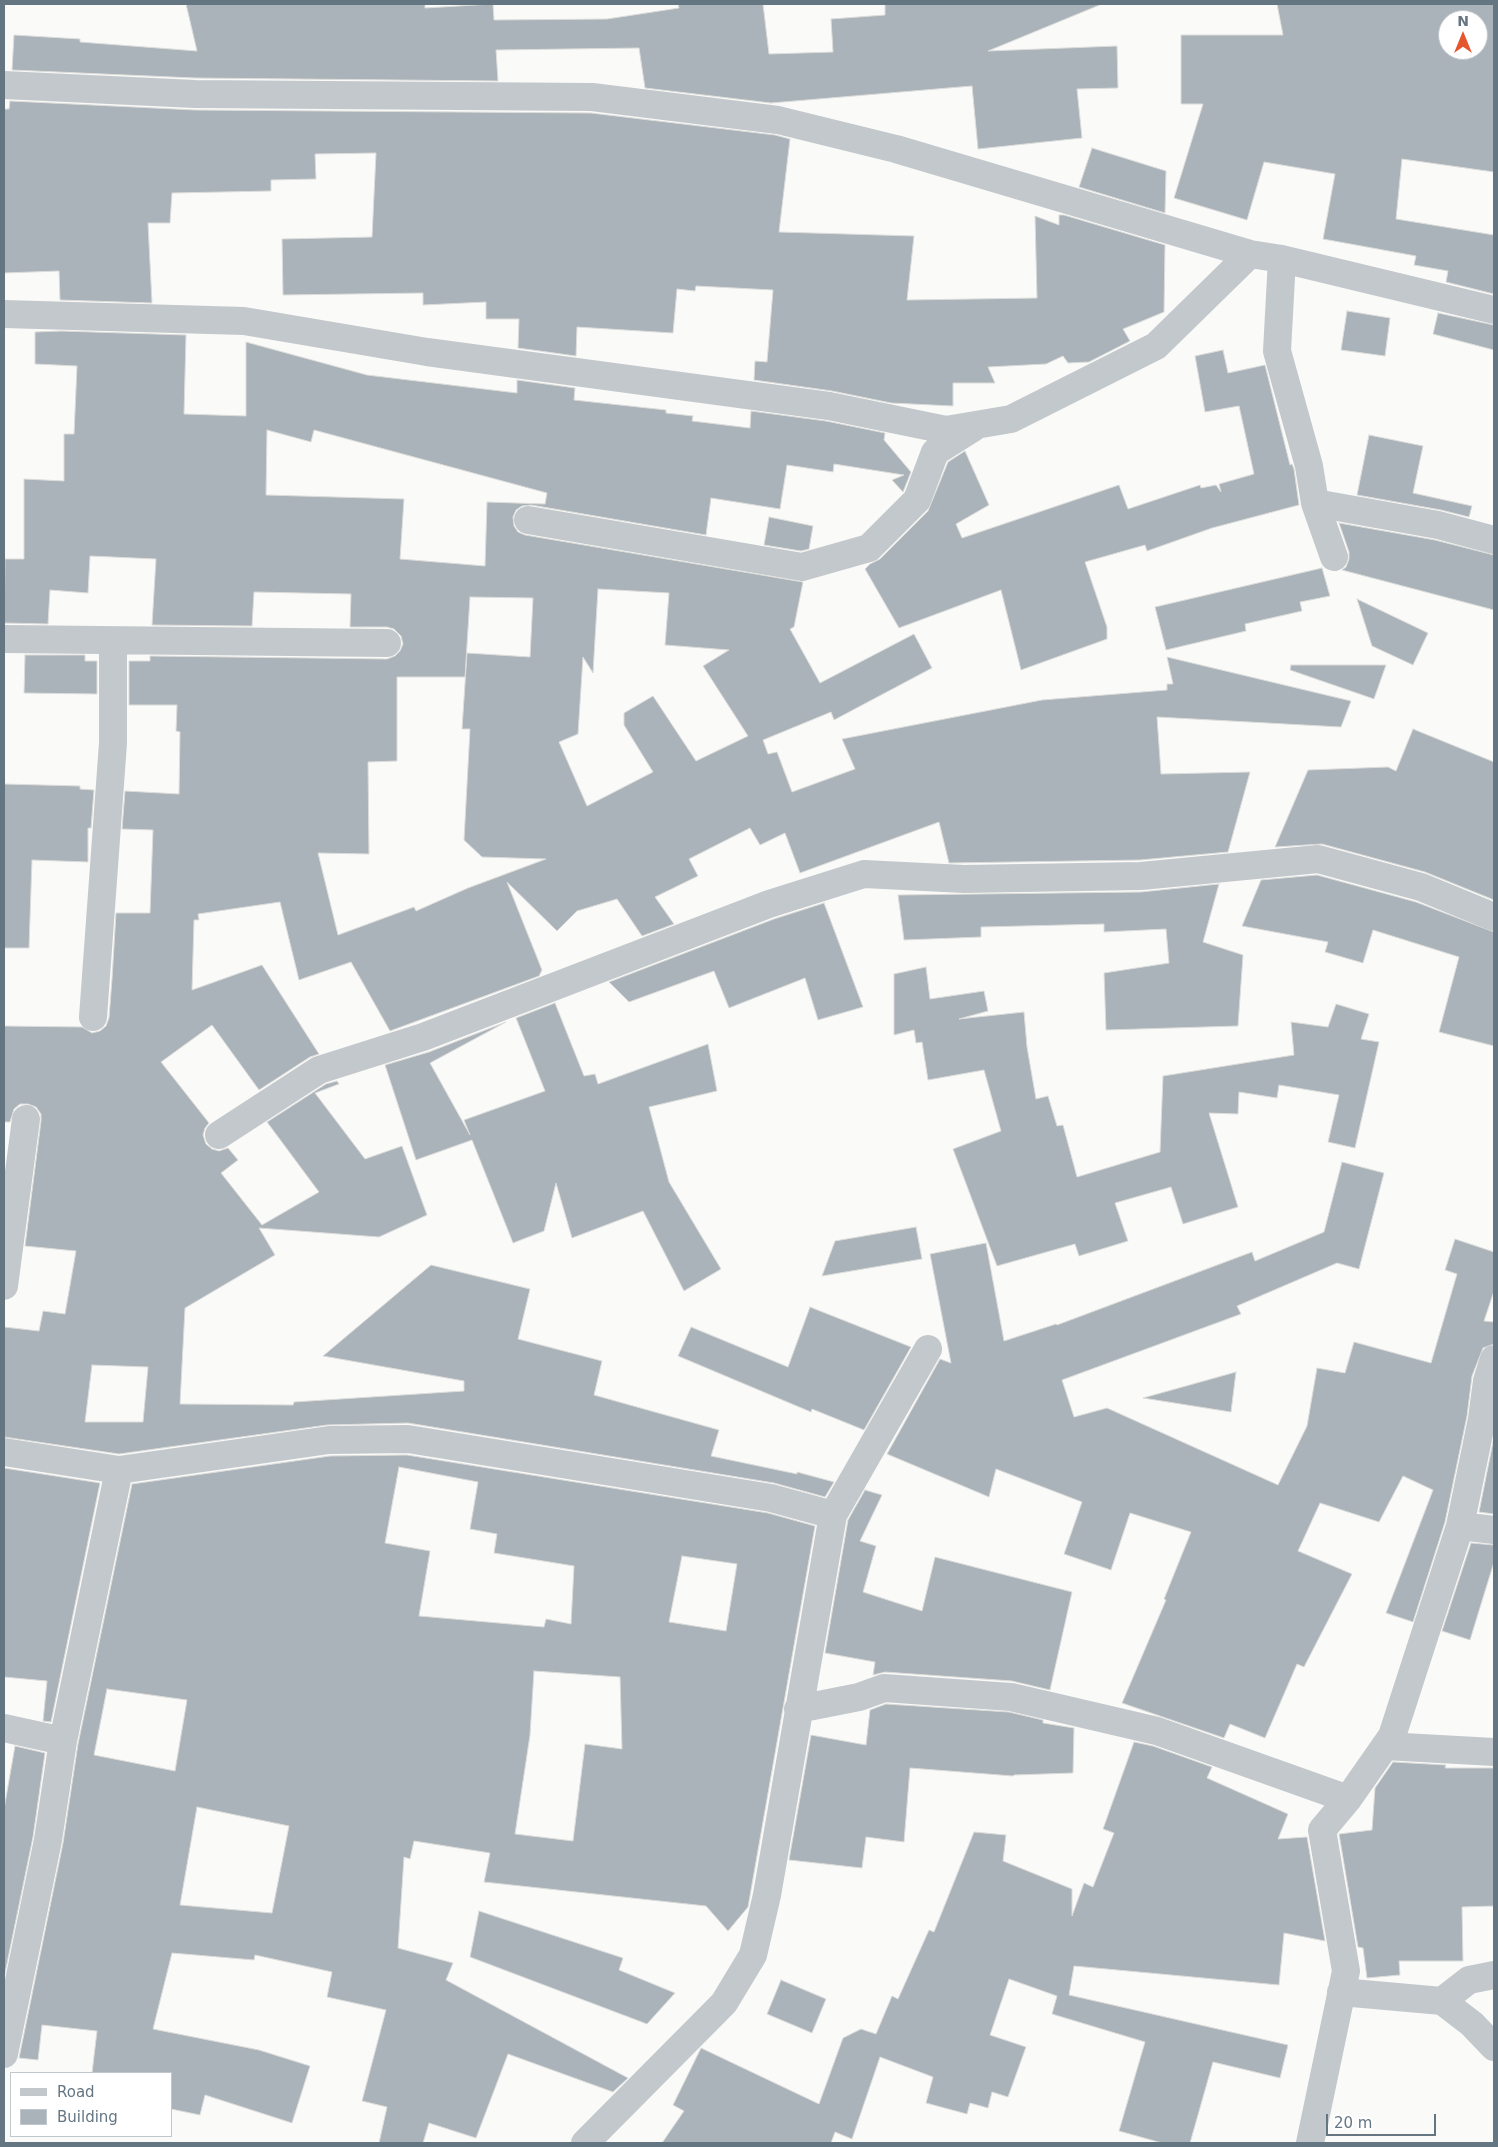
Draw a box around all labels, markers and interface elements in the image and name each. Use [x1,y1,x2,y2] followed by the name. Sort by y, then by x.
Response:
[1438,10,1488,60] north arrow
[1457,13,1469,29] text: N
[10,2072,172,2137] legend
[57,2083,95,2101] text: Road
[1328,2104,1438,2136] scale bar
[57,2108,118,2126] text: Building
[1334,2114,1372,2132] text: 20 m

